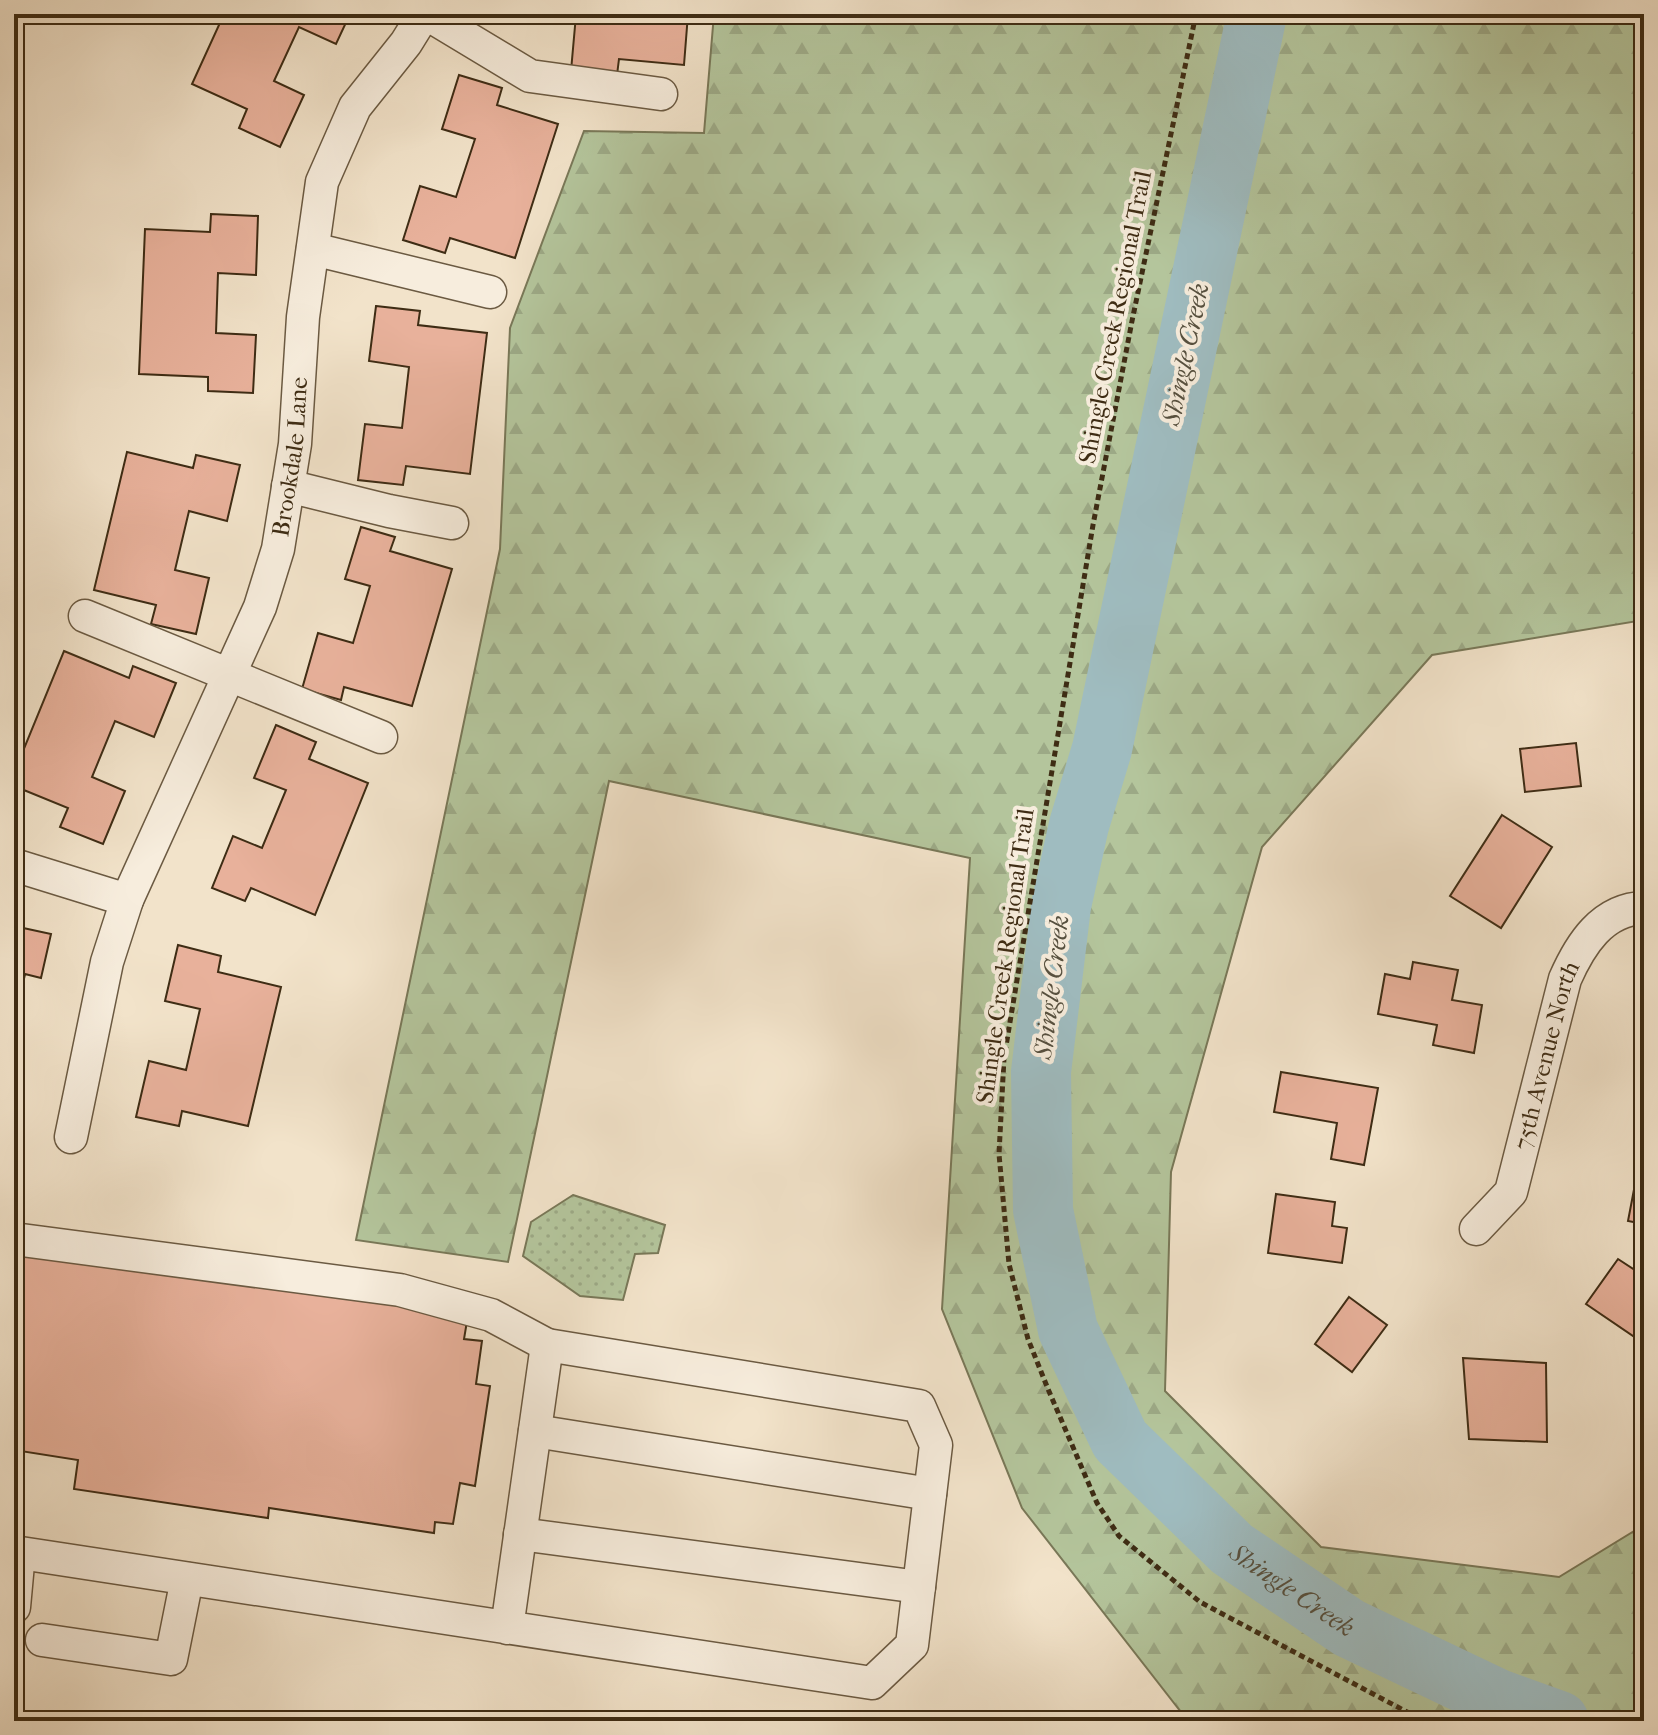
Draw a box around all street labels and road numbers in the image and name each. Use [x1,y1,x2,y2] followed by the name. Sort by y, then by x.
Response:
[1073,168,1157,466] street label: Shingle Creek Regional Trail
[266,376,313,539] street label: Brookdale Lane
[970,806,1040,1105] street label: Shingle Creek Regional Trail
[1508,956,1586,1153] street label: 75th Avenue North

